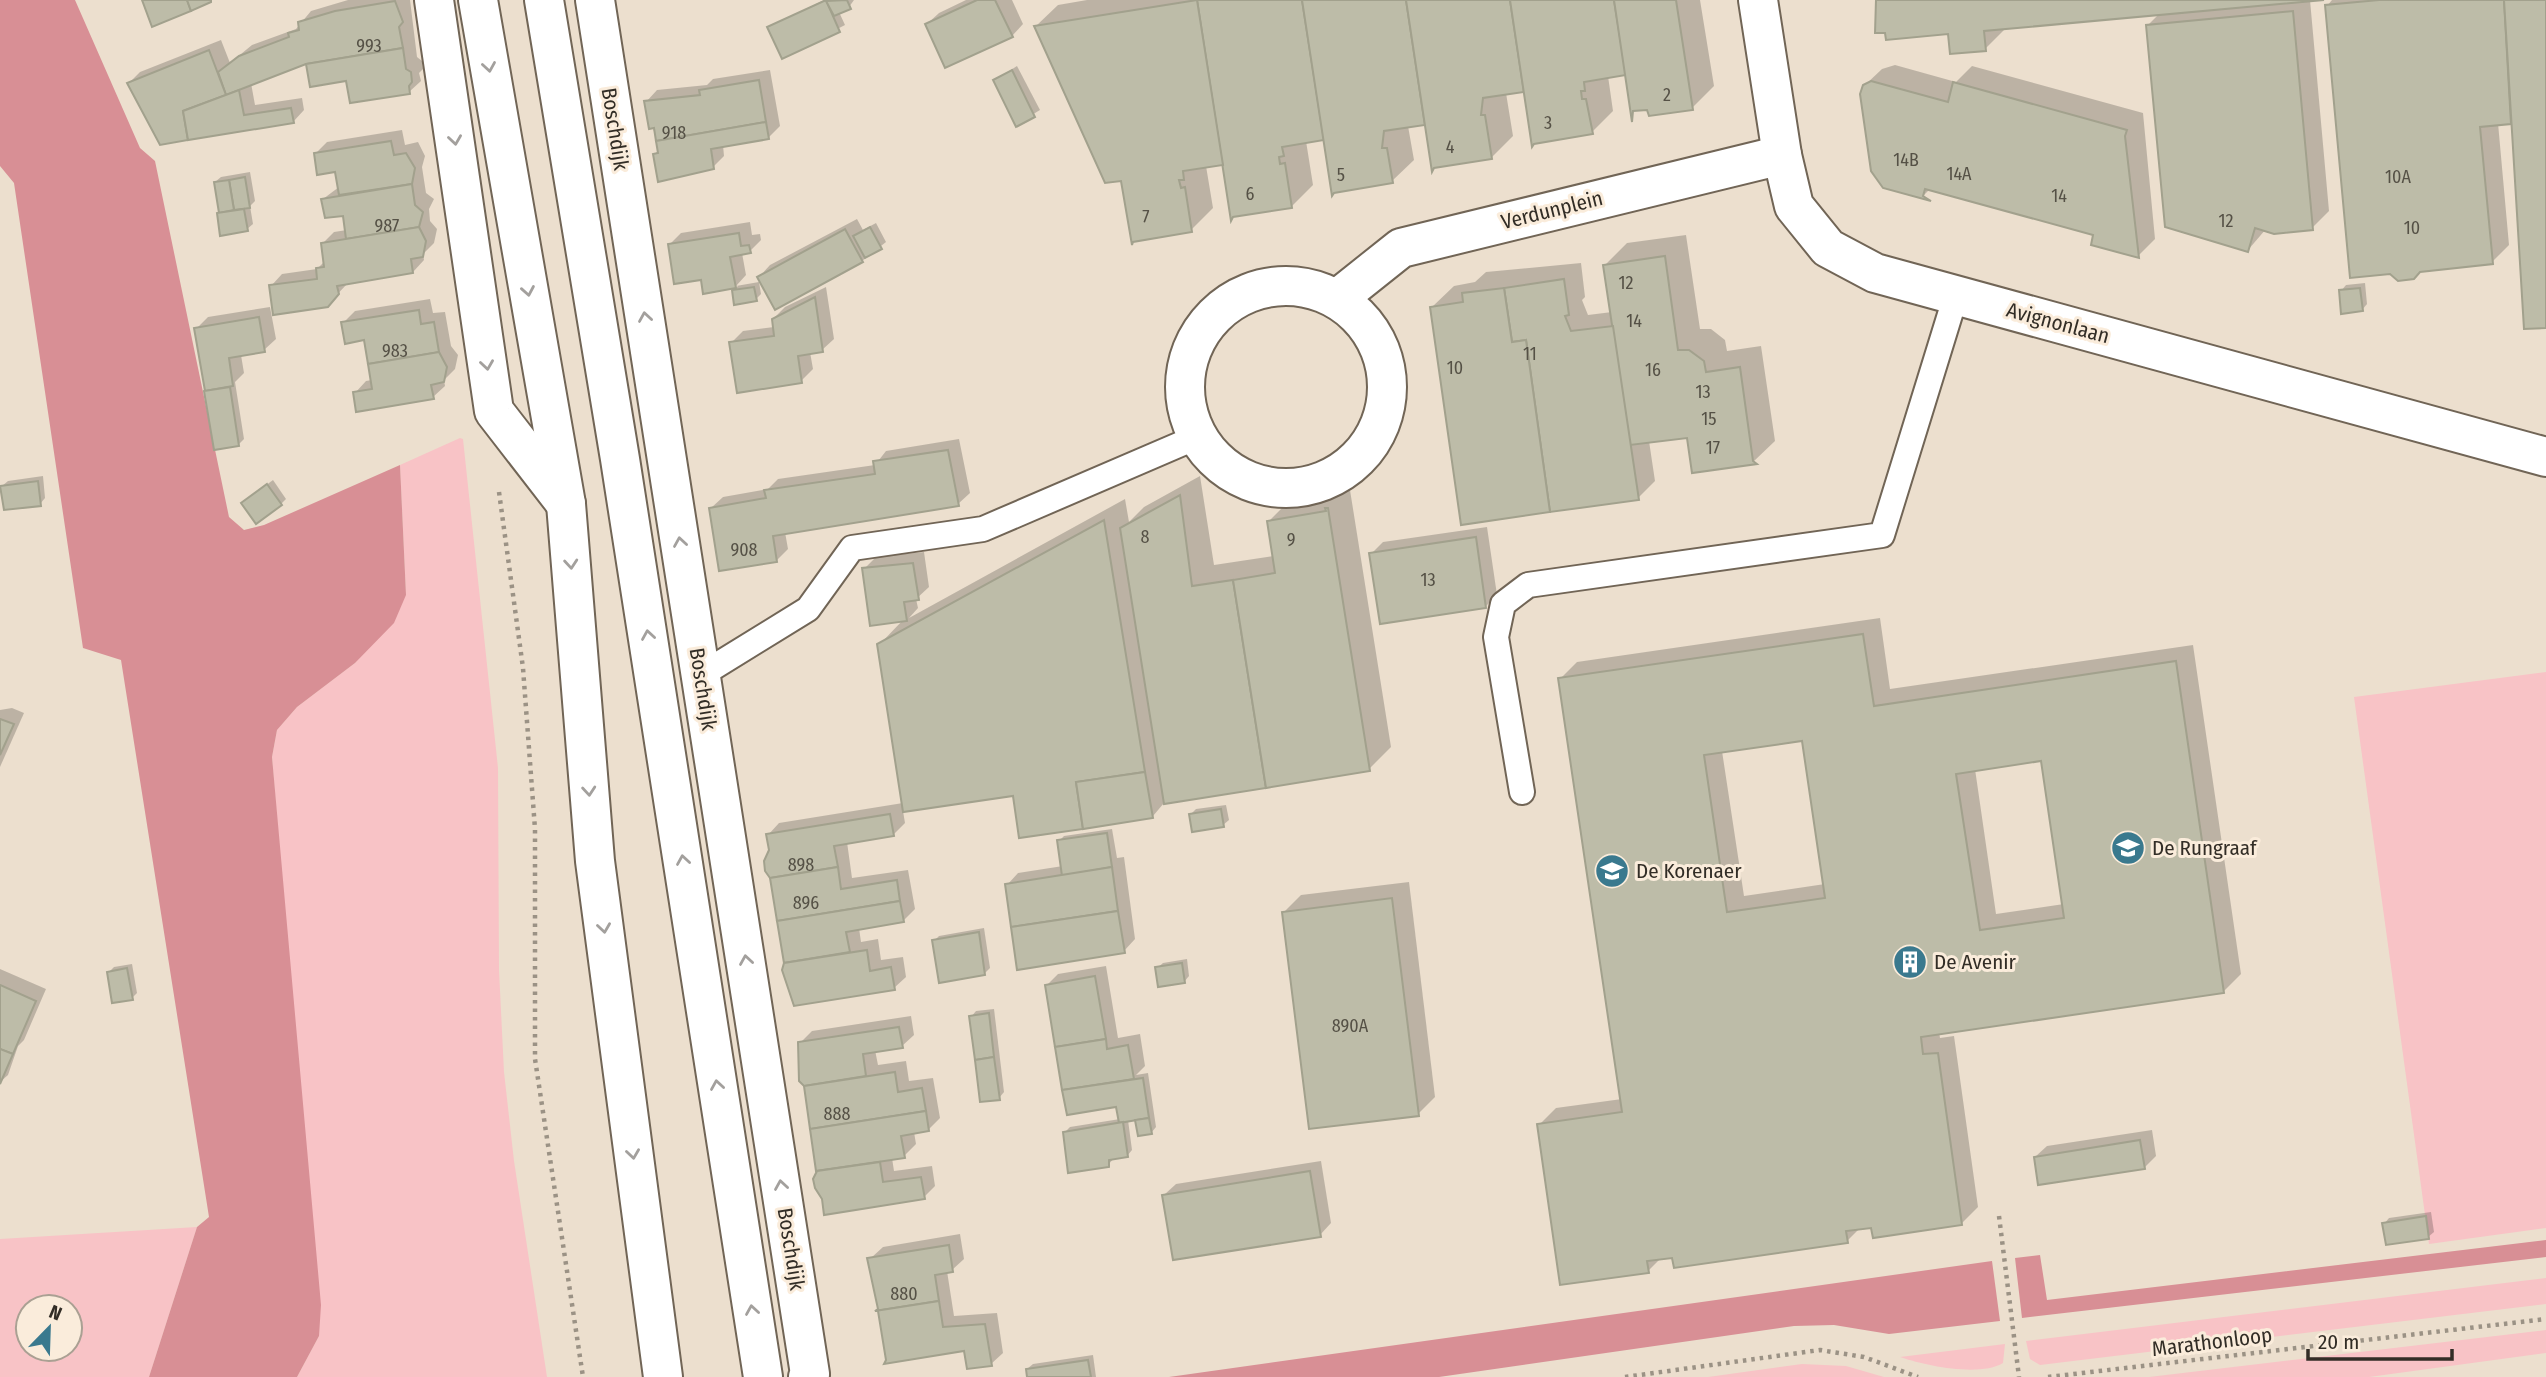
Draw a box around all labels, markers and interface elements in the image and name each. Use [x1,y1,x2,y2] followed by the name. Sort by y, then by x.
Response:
[356,35,382,57] house number: 993
[481,61,496,73] one-way arrow
[1663,84,1671,106] house number: 2
[596,86,634,172] street label: Boschdijk
[1544,112,1552,134] house number: 3
[662,122,686,144] house number: 918
[447,134,462,146] one-way arrow
[1446,136,1455,158] house number: 4
[1893,149,1919,171] house number: 14B
[1946,163,1972,185] house number: 14A
[1337,164,1345,186] house number: 5
[2385,166,2411,188] house number: 10A
[1246,183,1255,205] house number: 6
[1498,185,1606,235] street label: Verdunplein
[2051,185,2067,207] house number: 14
[1142,206,1150,228] house number: 7
[2219,210,2234,232] house number: 12
[375,215,399,237] house number: 987
[2404,217,2420,239] house number: 10
[1619,272,1634,294] house number: 12
[520,286,535,297] one-way arrow
[2004,297,2112,349] street label: Avignonlaan
[1626,310,1642,332] house number: 14
[638,311,653,323] one-way arrow
[382,340,408,362] house number: 983
[1523,343,1537,365] house number: 11
[1447,357,1463,379] house number: 10
[480,359,495,371] one-way arrow
[1645,359,1661,381] house number: 16
[1695,381,1711,403] house number: 13
[1701,408,1717,430] house number: 15
[1706,437,1720,459] house number: 17
[1141,526,1150,548] house number: 8
[1287,529,1295,551] house number: 9
[673,536,688,548] one-way arrow
[730,539,758,561] house number: 908
[563,559,578,570] one-way arrow
[1420,569,1436,591] house number: 13
[641,629,656,641] one-way arrow
[684,646,722,732] street label: Boschdijk
[581,786,596,797] one-way arrow
[2109,829,2147,867] school or university icon: De Rungraaf
[2152,835,2258,861] place label: De Rungraaf
[1593,852,1631,890] school or university icon: De Korenaer
[675,854,690,866] one-way arrow
[788,854,814,876] house number: 898
[1636,858,1742,884] place label: De Korenaer
[793,892,819,914] house number: 896
[596,922,611,934] one-way arrow
[1891,943,1929,981] building icon: De Avenir
[1934,949,2017,975] place label: De Avenir
[738,955,753,966] one-way arrow
[1332,1015,1369,1037] house number: 890A
[710,1079,725,1091] one-way arrow
[824,1103,851,1125] house number: 888
[626,1148,641,1160] one-way arrow
[774,1179,789,1191] one-way arrow
[772,1206,810,1292] street label: Boschdijk
[890,1283,918,1305] house number: 880
[14,1293,84,1363] north arrow
[46,1300,65,1326] text: N
[745,1304,760,1315] one-way arrow
[2308,1318,2452,1362] scale bar
[2150,1322,2274,1362] street label: Marathonloop
[2318,1329,2359,1355] text: 20 m

